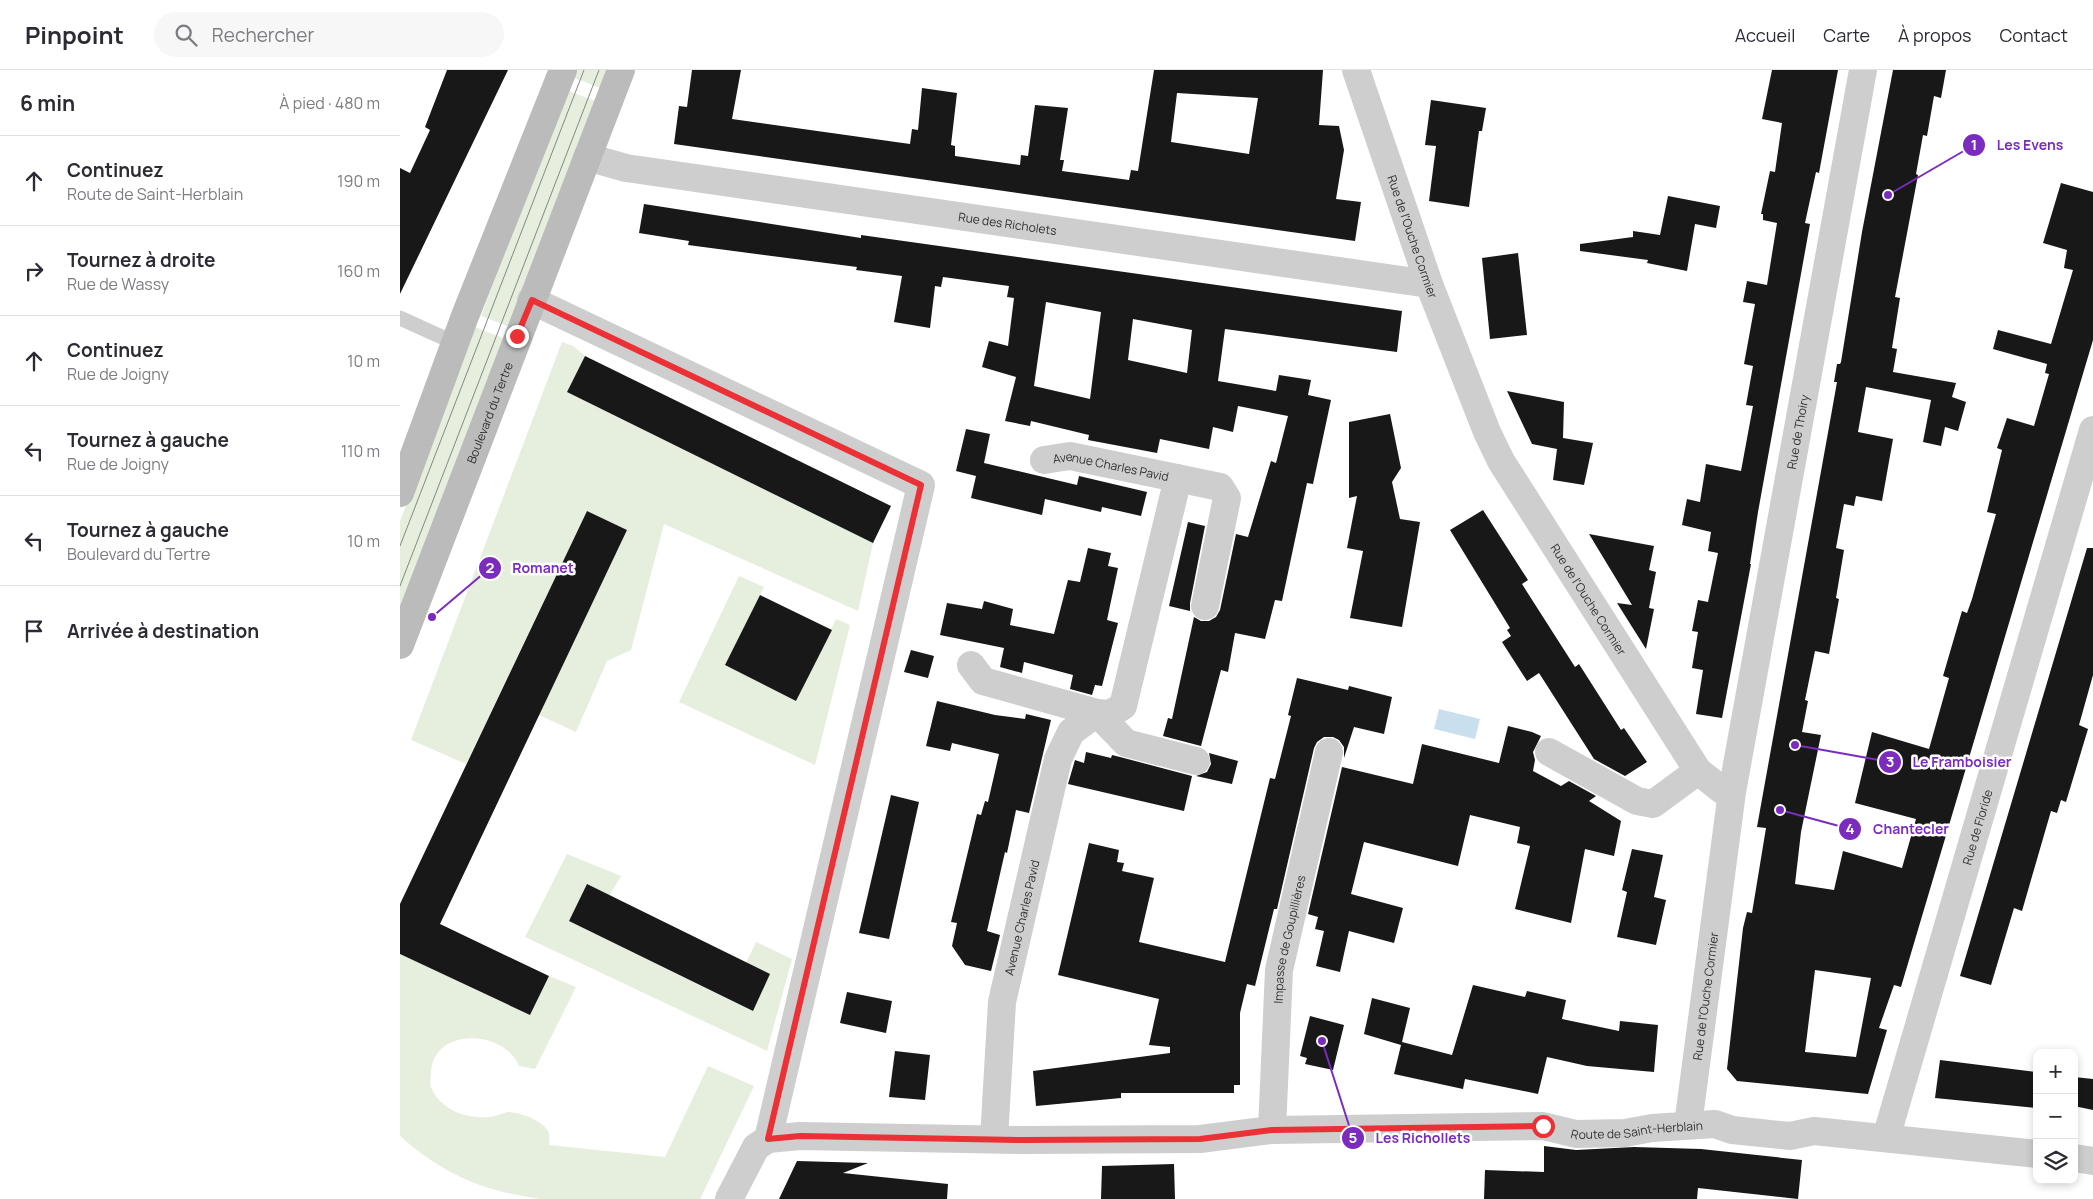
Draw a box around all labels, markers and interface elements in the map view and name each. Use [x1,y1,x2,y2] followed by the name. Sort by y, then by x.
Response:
[154,12,504,57] search box
[25,18,124,51] text: Pinpoint
[172,21,200,49] icon: search
[212,22,314,48] text: Rechercher
[1735,23,1795,47] text: Accueil
[1823,23,1870,47] text: Carte
[1898,23,1971,47] text: À propos
[1999,23,2068,47] text: Contact
[20,89,75,117] text: 6 min
[279,92,380,114] text: À pied · 480 m
[1961,131,2073,160] callout: Les Evens
[1971,134,1977,155] text: 1
[1997,135,2064,154] text: Les Evens
[67,157,164,183] text: Continuez
[20,167,48,195] icon: ahead
[337,170,380,192] text: 190 m
[1384,173,1442,301] street label: Rue de l'Ouche Cormier
[67,183,243,205] text: Route de Saint-Herblain
[957,208,1058,239] street label: Rue des Richolets
[67,247,215,273] text: Tournez à droite
[20,257,48,285] icon: right
[337,260,380,282] text: 160 m
[67,273,169,295] text: Rue de Wassy
[506,325,529,348] route end
[67,337,164,363] text: Continuez
[20,347,48,375] icon: ahead
[347,350,380,372] text: 10 m
[462,359,517,466] street label: Boulevard du Tertre
[67,363,169,385] text: Rue de Joigny
[1782,392,1813,470] street label: Rue de Thoiry
[67,427,229,453] text: Tournez à gauche
[20,437,48,465] icon: left
[341,440,380,462] text: 110 m
[1051,447,1170,485] street label: Avenue Charles Pavid
[67,453,169,475] text: Rue de Joigny
[67,517,229,543] text: Tournez à gauche
[20,527,48,555] icon: left
[347,530,380,552] text: 10 m
[1547,540,1631,659] street label: Rue de l'Ouche Cormier
[67,543,210,565] text: Boulevard du Tertre
[478,553,584,582] callout: Romanet
[486,557,495,578] text: 2
[512,558,574,577] text: Romanet
[20,617,48,645] icon: arrive
[67,618,259,644] text: Arrivée à destination
[1877,747,2021,776] callout: Le Framboisier
[1886,751,1894,772] text: 3
[1913,752,2012,771] text: Le Framboisier
[1958,787,1996,867] street label: Rue de Floride
[1838,815,1958,844] callout: Chantecler
[1845,818,1855,839] text: 4
[1873,819,1949,838] text: Chantecler
[1000,858,1043,977] street label: Avenue Charles Pavid
[1269,873,1309,1004] street label: Impasse de Goupillières
[1688,930,1722,1061] street label: Rue de l'Ouche Cormier
[2033,1049,2078,1184] map controls
[2033,1049,2078,1094] button: +
[2033,1094,2078,1139] button: −
[1532,1115,1555,1138] route start
[1569,1116,1703,1143] street label: Route de Saint-Herblain
[1340,1123,1480,1152] callout: Les Richollets
[1349,1127,1358,1148] text: 5
[1376,1128,1471,1147] text: Les Richollets
[2033,1139,2078,1184] button: layers

